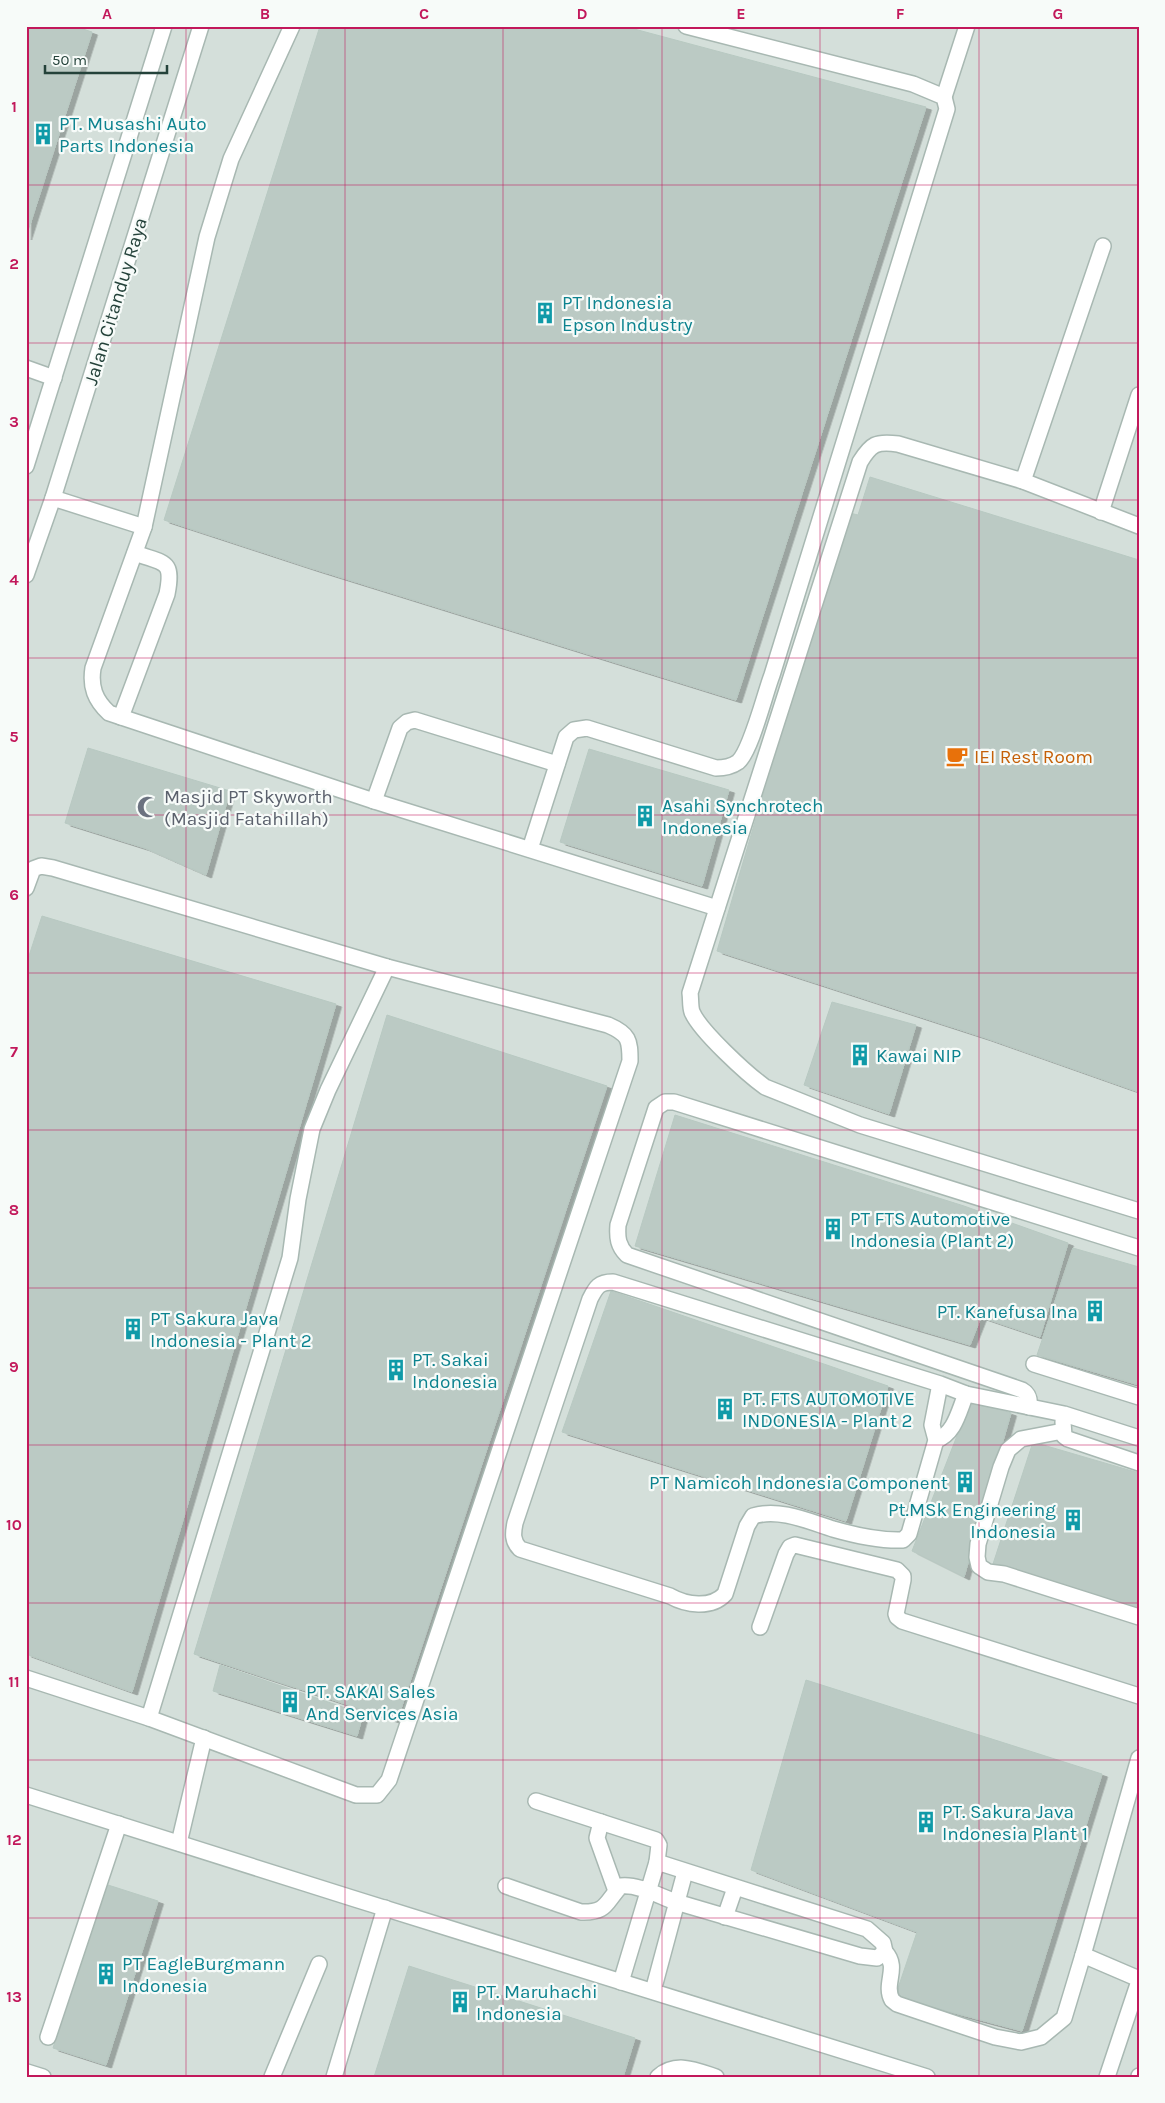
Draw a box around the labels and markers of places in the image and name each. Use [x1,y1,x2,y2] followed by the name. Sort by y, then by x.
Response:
[59,113,207,157] place label: PT. Musashi Auto Parts Indonesia
[30,121,56,147] building icon: PT. Musashi Auto Parts Indonesia
[562,292,693,336] place label: PT Indonesia Epson Industry
[532,300,558,326] building icon: PT Indonesia Epson Industry
[944,743,970,769] cafe icon: IEI Rest Room
[974,746,1093,768] place label: IEI Rest Room
[164,786,333,830] place label: Masjid PT Skyworth (Masjid Fatahillah)
[135,794,161,820] mosque icon: Masjid PT Skyworth (Masjid Fatahillah)
[662,795,824,839] place label: Asahi Synchrotech Indonesia
[632,803,658,829] building icon: Asahi Synchrotech Indonesia
[847,1042,873,1068] building icon: Kawai NIP
[876,1045,961,1067] place label: Kawai NIP
[850,1208,1014,1252] place label: PT FTS Automotive Indonesia (Plant 2)
[820,1216,846,1242] building icon: PT FTS Automotive Indonesia (Plant 2)
[1082,1298,1108,1324] building icon: PT. Kanefusa Ina
[937,1301,1078,1323] place label: PT. Kanefusa Ina
[150,1308,312,1352] place label: PT Sakura Java Indonesia - Plant 2
[120,1316,146,1342] building icon: PT Sakura Java Indonesia - Plant 2
[412,1349,498,1393] place label: PT. Sakai Indonesia
[383,1357,409,1383] building icon: PT. Sakai Indonesia
[742,1388,915,1432] place label: PT. FTS AUTOMOTIVE INDONESIA - Plant 2
[712,1396,738,1422] building icon: PT. FTS AUTOMOTIVE INDONESIA - Plant 2
[952,1469,978,1495] building icon: PT Namicoh Indonesia Component
[649,1472,948,1494] place label: PT Namicoh Indonesia Component
[888,1499,1056,1543] place label: Pt.MSk Engineering Indonesia
[1060,1507,1086,1533] building icon: Pt.MSk Engineering Indonesia
[306,1681,459,1725] place label: PT. SAKAI Sales And Services Asia
[277,1689,303,1715] building icon: PT. SAKAI Sales And Services Asia
[942,1801,1088,1845] place label: PT. Sakura Java Indonesia Plant 1
[913,1809,939,1835] building icon: PT. Sakura Java Indonesia Plant 1
[122,1953,285,1997] place label: PT EagleBurgmann Indonesia
[93,1961,119,1987] building icon: PT EagleBurgmann Indonesia
[476,1981,598,2025] place label: PT. Maruhachi Indonesia
[447,1989,473,2015] building icon: PT. Maruhachi Indonesia

